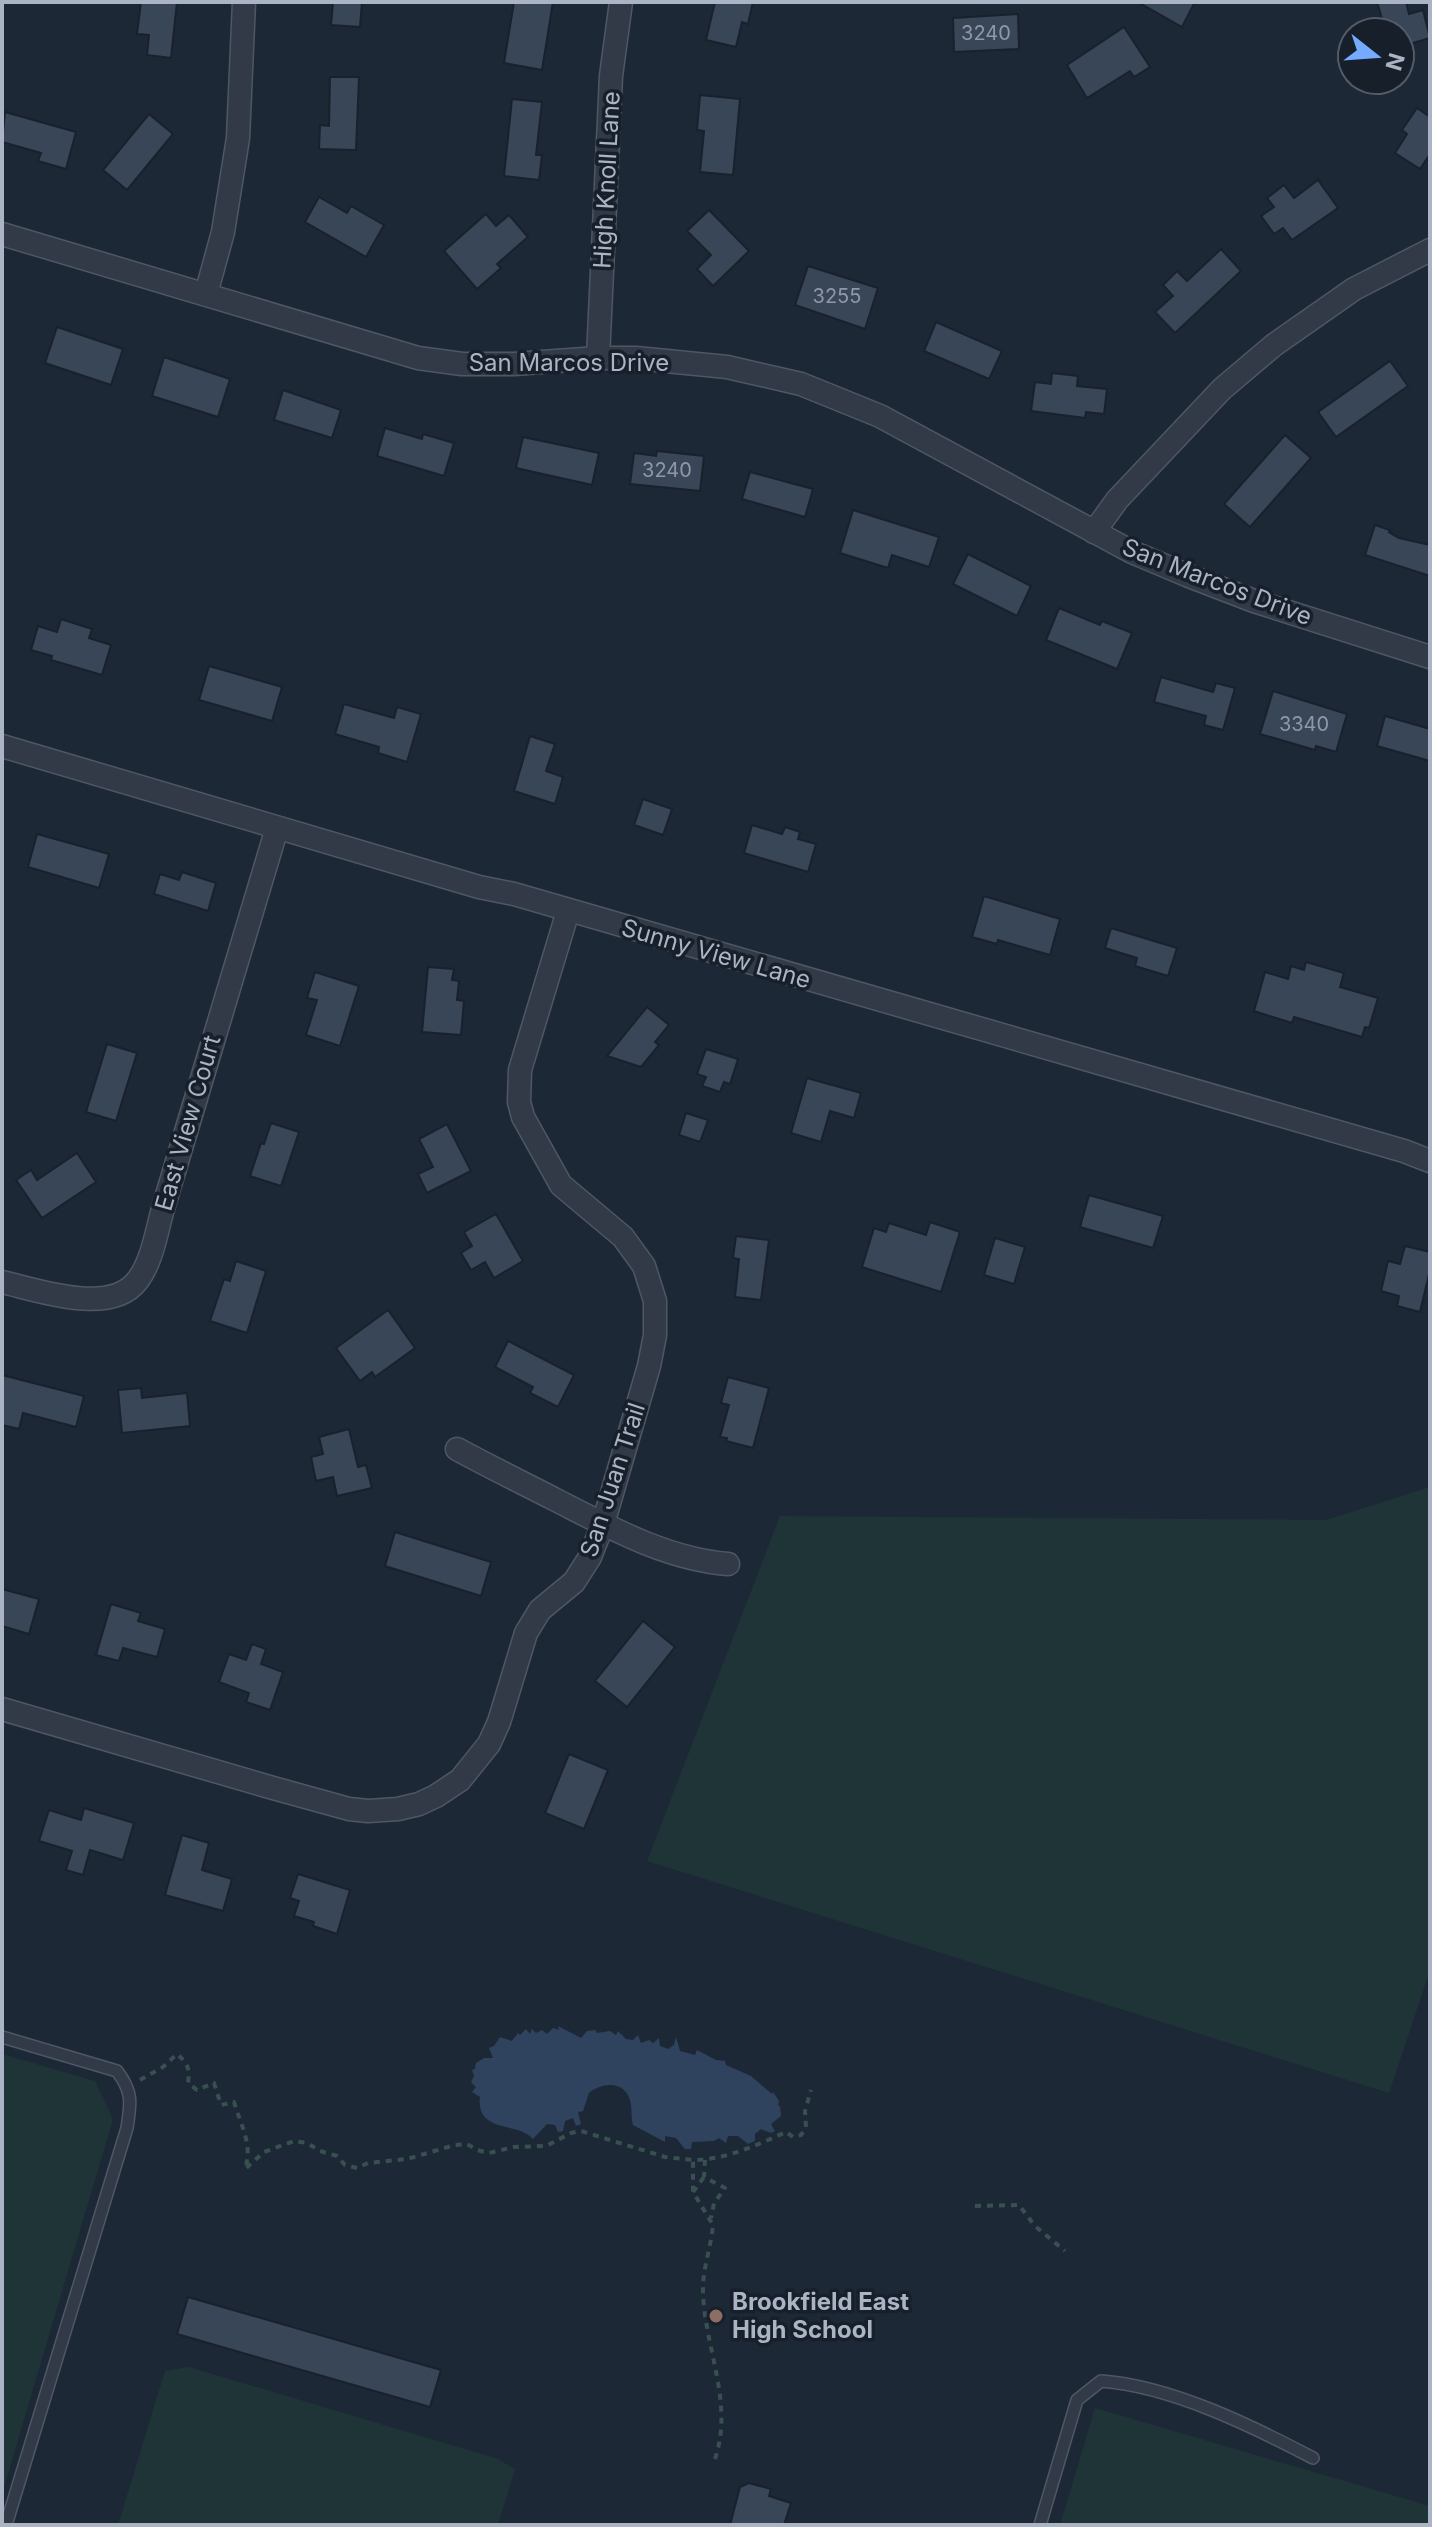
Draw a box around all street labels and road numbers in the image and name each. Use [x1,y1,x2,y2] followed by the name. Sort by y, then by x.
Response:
[587,91,626,269] street label: High Knoll Lane
[469,348,669,377] street label: San Marcos Drive
[1118,532,1316,631] street label: San Marcos Drive
[618,913,814,994] street label: Sunny View Lane
[149,1032,226,1214] street label: East View Court
[574,1399,651,1561] street label: San Juan Trail

